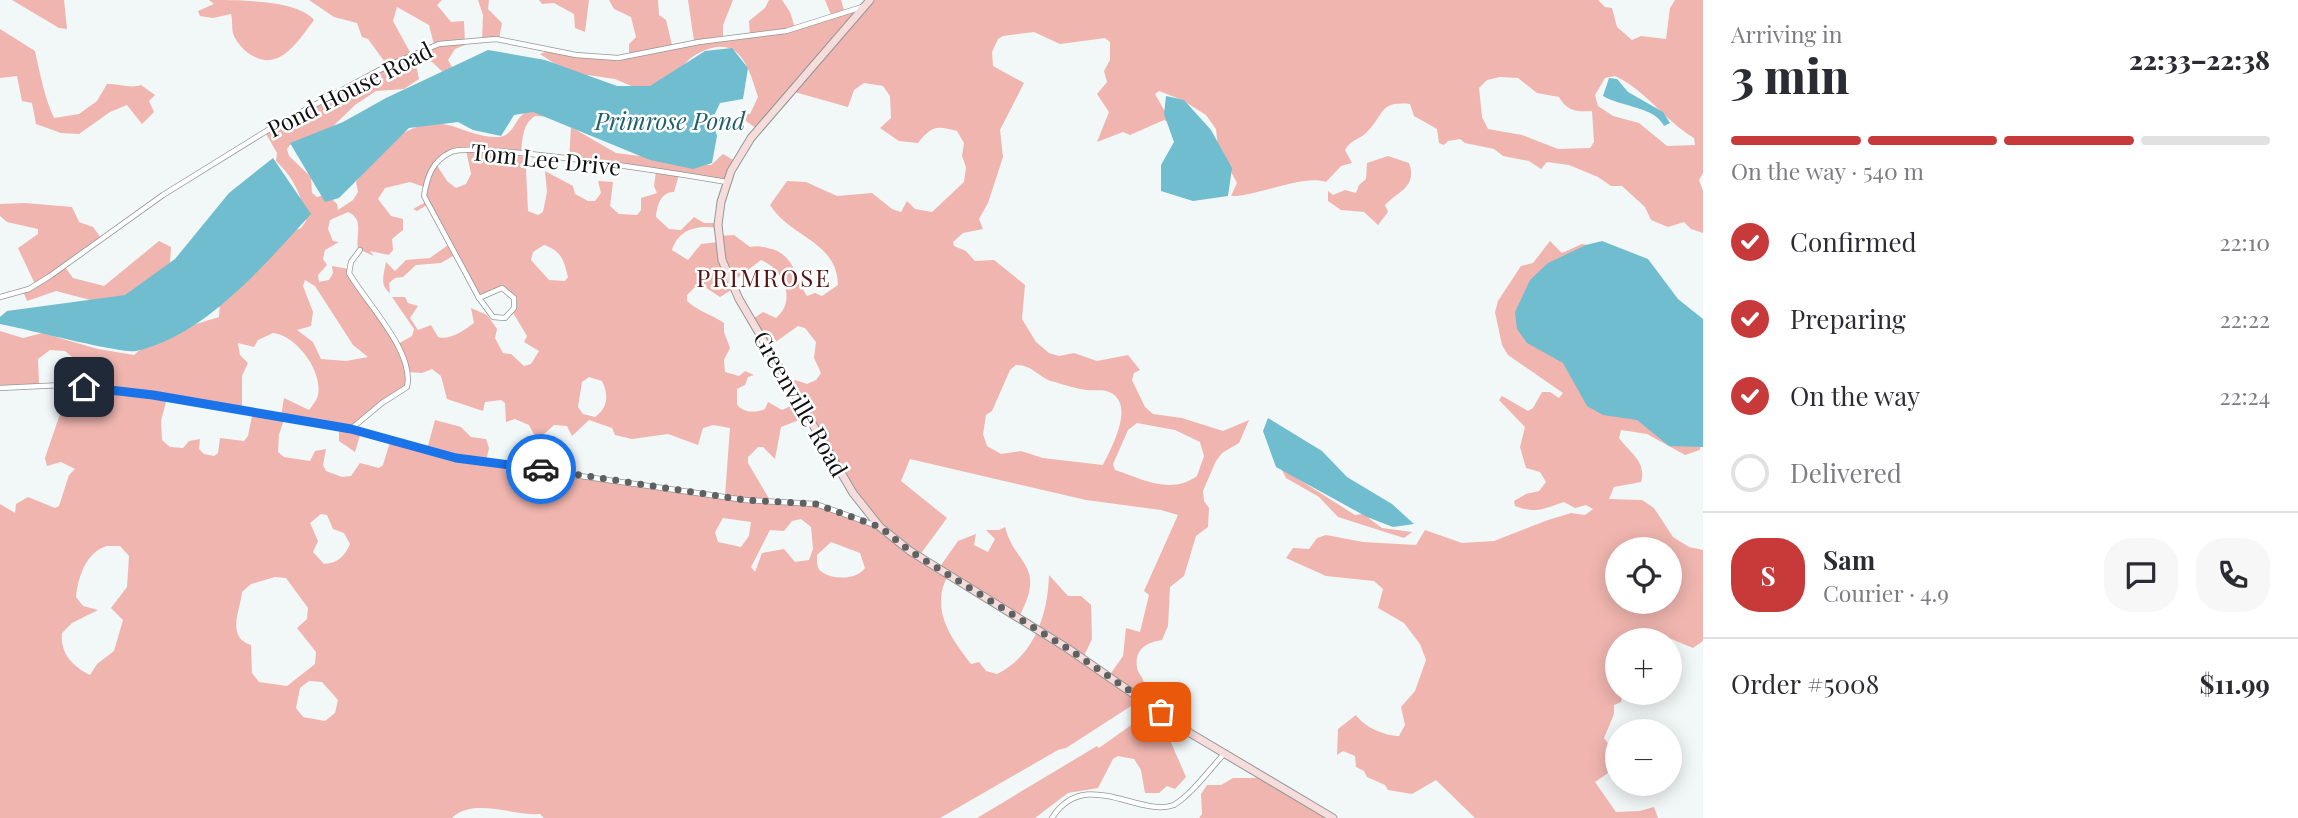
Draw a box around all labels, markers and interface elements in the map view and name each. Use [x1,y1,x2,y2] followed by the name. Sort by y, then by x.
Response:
[1731,18,1843,49] text: Arriving in
[261,34,437,144] street label: Pond House Road
[2129,42,2270,77] text: 22:33–22:38
[1731,44,1849,106] text: 3 min
[594,104,746,136] water label: Primrose Pond
[470,135,623,182] street label: Tom Lee Drive
[1731,155,1924,186] text: On the way · 540 m
[1731,223,1769,261] icon: check
[1790,224,1917,259] text: Confirmed
[2220,226,2270,257] text: 22:10
[696,261,832,293] district label: PRIMROSE
[1731,300,1769,338] icon: check
[1790,301,1906,336] text: Preparing
[2220,303,2270,334] text: 22:22
[747,325,856,482] street label: Greenville Road
[54,357,114,417] pin
[65,368,103,406] icon: home
[1731,377,1769,415] icon: check
[1790,378,1920,413] text: On the way
[2219,380,2270,411] text: 22:24
[506,434,576,504] courier
[522,450,560,488] icon: car
[1790,455,1902,490] text: Delivered
[1605,537,1682,796] map controls
[1605,537,1682,614] button: locate
[2104,538,2178,612] button: chat
[2196,538,2270,612] button: phone
[1823,542,1875,577] text: Sam
[1760,558,1776,593] text: S
[1823,577,1949,608] text: Courier · 4.9
[1605,628,1682,705] button: +
[1731,666,1879,701] text: Order #5008
[2200,666,2270,701] text: $11.99
[1131,682,1191,742] pin
[1142,693,1180,731] icon: bag
[1605,719,1682,796] button: −

